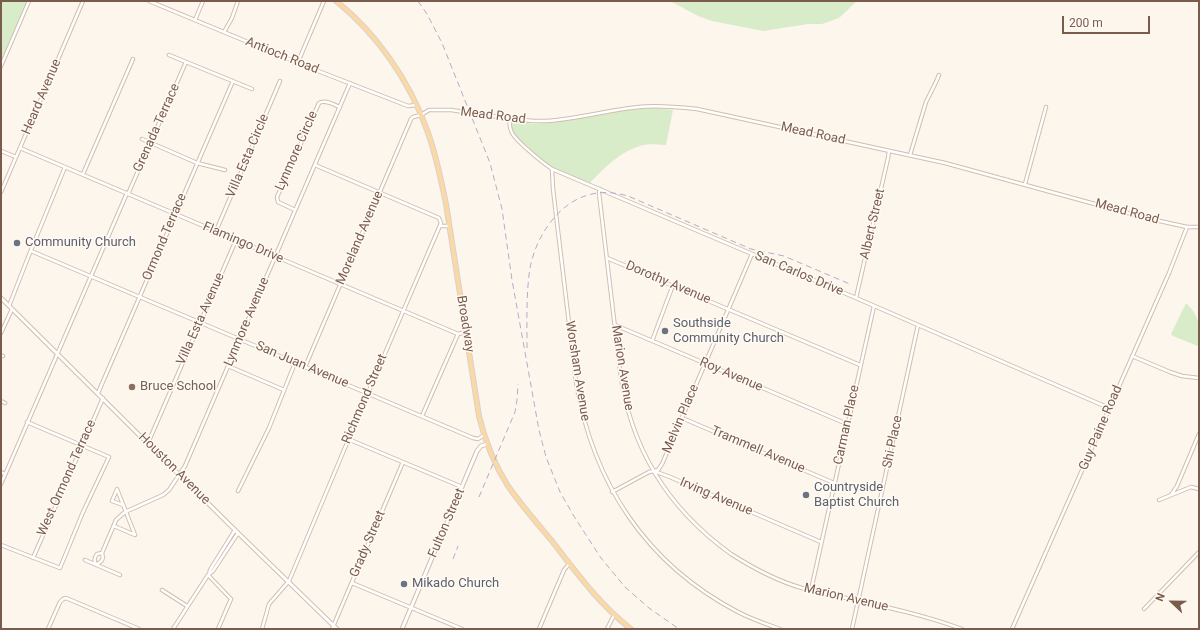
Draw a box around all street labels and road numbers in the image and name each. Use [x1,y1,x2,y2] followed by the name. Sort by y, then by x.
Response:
[243,34,321,78] street label: Antioch Road
[19,57,65,137] street label: Heard Avenue
[131,81,183,175] street label: Grenada Terrace
[459,104,527,128] street label: Mead Road
[272,109,322,193] street label: Lynmore Circle
[223,112,273,200] street label: Villa Esta Circle
[779,120,847,148] street label: Mead Road
[857,187,889,261] street label: Albert Street
[333,189,387,287] street label: Moreland Avenue
[140,191,190,283] street label: Ormond Terrace
[1093,196,1161,228] street label: Mead Road
[200,219,286,267] street label: Flamingo Drive
[752,248,846,300] street label: San Carlos Drive
[623,258,713,308] street label: Dorothy Avenue
[174,271,228,367] street label: Villa Esta Avenue
[221,275,273,369] street label: Lynmore Avenue
[453,295,477,353] street label: Broadway
[561,320,593,422] street label: Worsham Avenue
[608,324,636,412] street label: Marion Avenue
[253,338,351,392] street label: San Juan Avenue
[339,352,391,446] street label: Richmond Street
[697,355,765,395] street label: Roy Avenue
[659,382,703,456] street label: Melvin Place
[1076,383,1126,473] street label: Guy Paine Road
[831,384,863,466] street label: Carman Place
[880,414,906,470] street label: Shi Place
[34,417,100,539] street label: West Ormond Terrace
[709,423,807,477] street label: Trammell Avenue
[135,430,213,508] street label: Houston Avenue
[677,475,755,519] street label: Irving Avenue
[425,486,469,560] street label: Fulton Street
[347,508,389,580] street label: Grady Street
[802,581,890,615] street label: Marion Avenue

